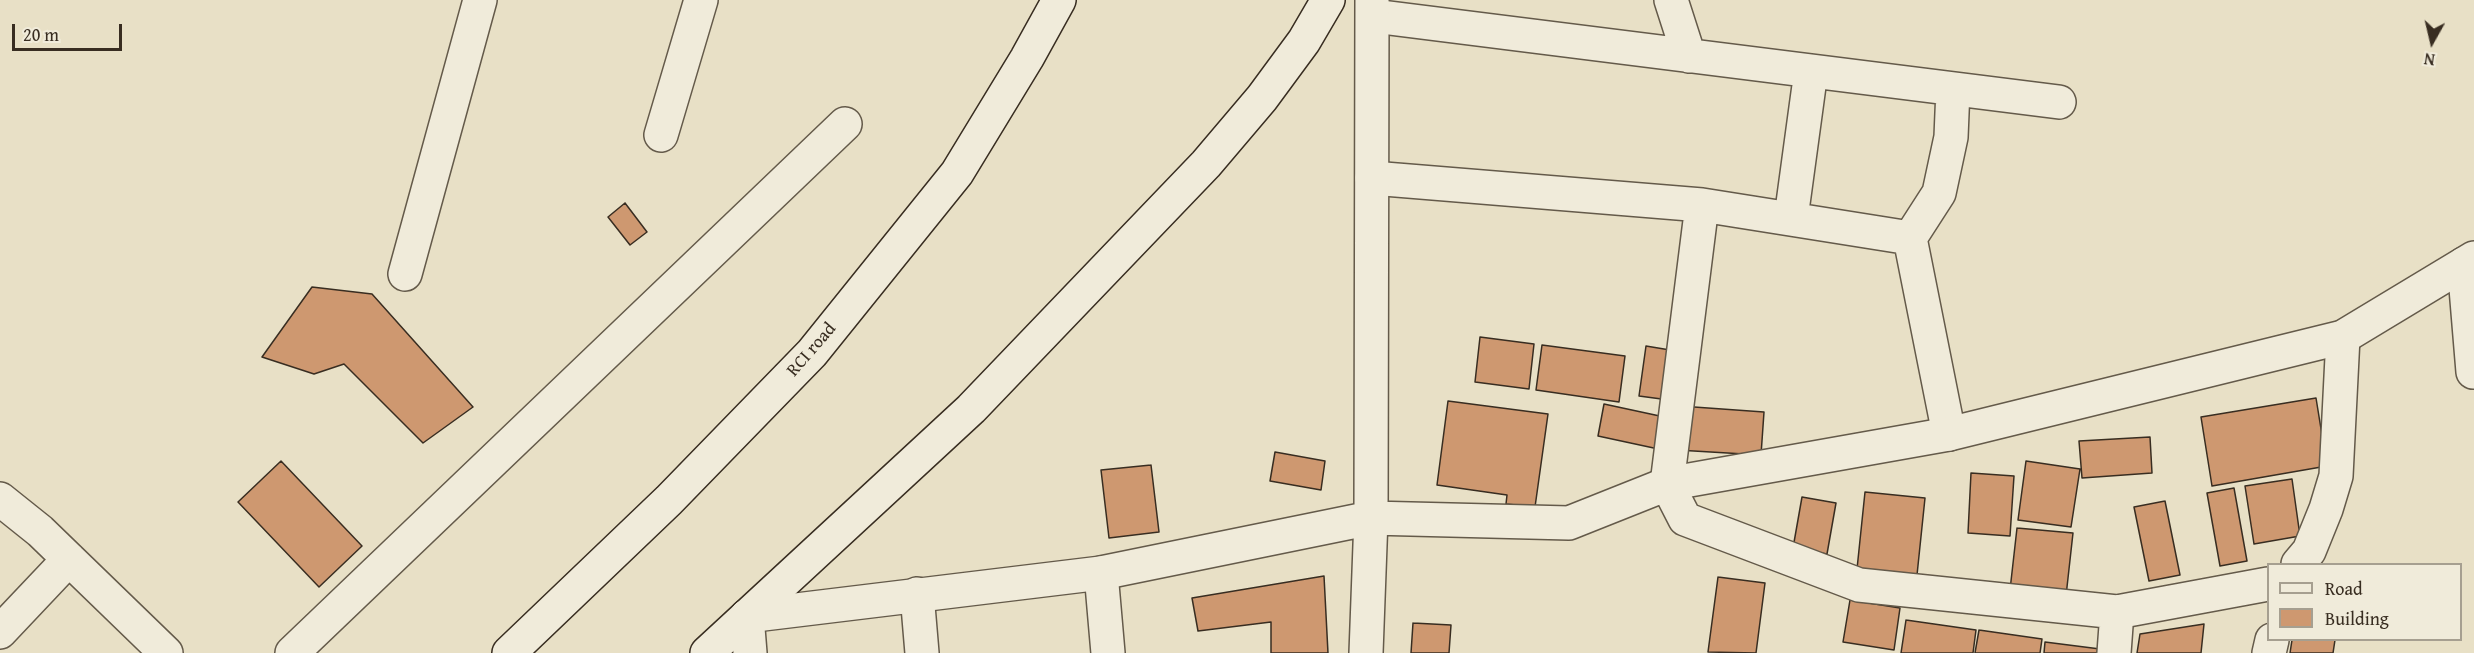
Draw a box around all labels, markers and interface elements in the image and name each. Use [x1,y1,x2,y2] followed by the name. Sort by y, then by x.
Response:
[15,12,124,50] scale bar
[2402,12,2462,72] north arrow
[23,21,59,48] text: 20 m
[2423,47,2436,72] text: N
[783,319,841,381] street label: RCI road
[2267,563,2462,641] legend
[2325,575,2363,602] text: Road
[2325,605,2389,632] text: Building

